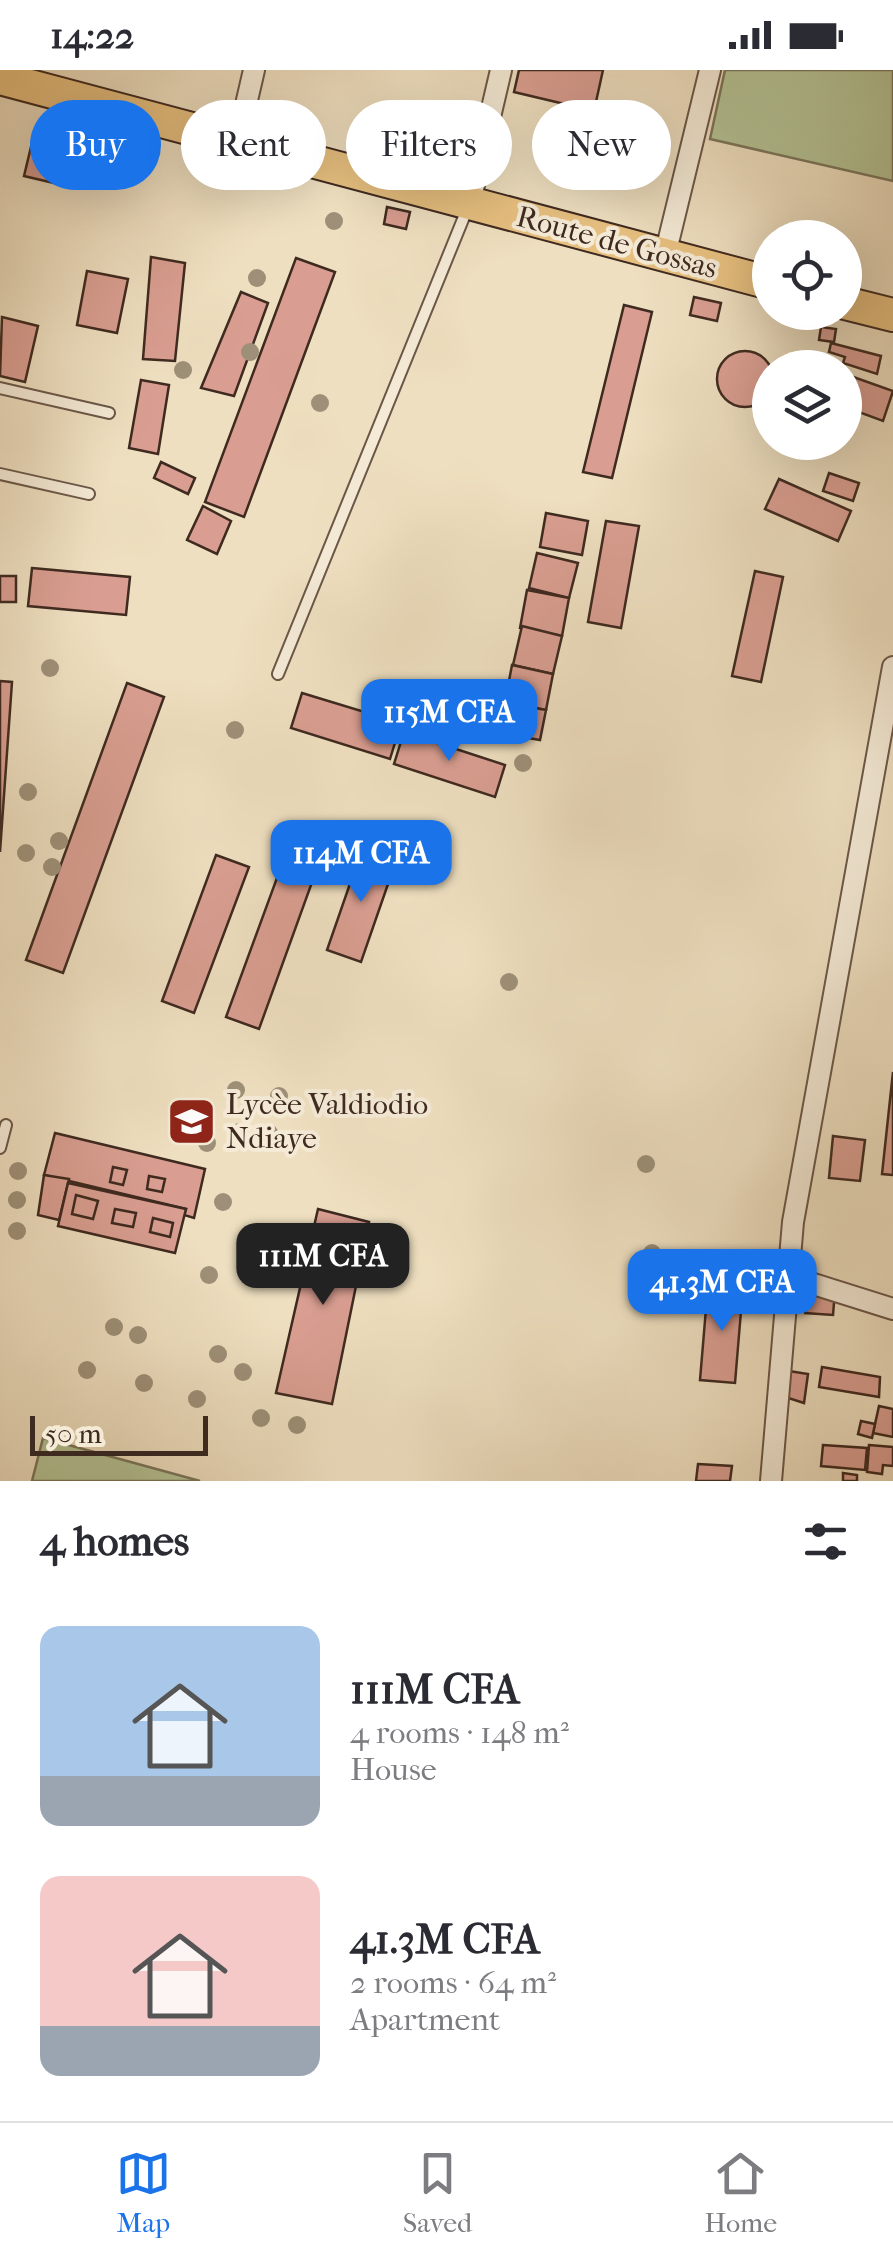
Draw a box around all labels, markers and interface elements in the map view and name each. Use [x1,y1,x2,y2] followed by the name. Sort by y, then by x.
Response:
[50,13,134,58] text: 14:22
[30,100,161,190] chip: Buy
[181,100,326,190] chip: Rent
[346,100,512,190] chip: Filters
[532,100,671,190] chip: New
[513,199,721,286] street label: Route de Gossas
[752,220,862,460] map controls
[752,220,862,330] button: locate
[752,350,862,460] button: layers
[346,679,552,764] pin: 115M CFA
[383,693,515,730] text: 115M CFA
[258,820,464,905] pin: 114M CFA
[293,834,429,871] text: 114M CFA
[226,1087,428,1156] place label: Lycèe Valdiodio Ndiaye
[165,1095,217,1147] school or university icon: Lycèe Valdiodio Ndiaye
[220,1223,426,1308] pin: 111M CFA
[258,1237,388,1274] text: 111M CFA
[608,1249,836,1334] pin: 41.3M CFA
[650,1263,794,1300] text: 41.3M CFA
[30,1411,208,1456] scale bar
[45,1417,102,1450] text: 50 m
[798,1514,853,1569] icon: filters
[40,1517,189,1566] text: 4 homes
[350,1665,520,1714] text: 111M CFA
[120,1666,240,1786] icon: home
[350,1714,569,1751] text: 4 rooms · 148 m²
[350,1751,437,1788] text: House
[350,1915,540,1964] text: 41.3M CFA
[120,1916,240,2036] icon: home
[350,1964,556,2001] text: 2 rooms · 64 m²
[350,2001,500,2038] text: Apartment
[116,2146,171,2239] tab: Map
[403,2146,472,2239] tab: Saved
[704,2146,777,2239] tab: Home

